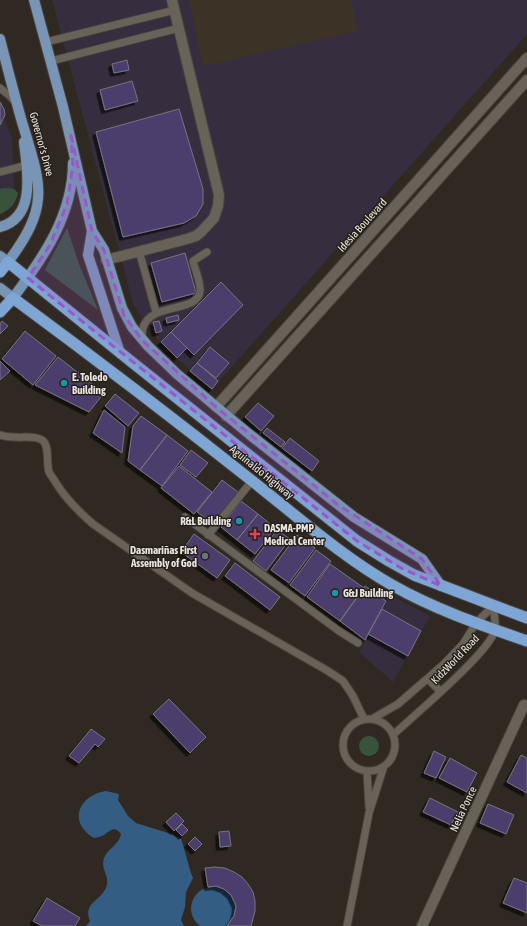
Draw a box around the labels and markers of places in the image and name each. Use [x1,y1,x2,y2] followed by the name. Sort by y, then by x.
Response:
[72,371,108,396] place label: E. Toledo Building
[59,378,69,388] marker: E. Toledo Building
[180,515,231,527] place label: R&L Building
[234,516,244,526] marker: R&L Building
[264,522,325,547] place label: DASMA-PMP Medical Center
[249,528,261,540] marker: DASMA-PMP Medical Center
[130,544,198,569] place label: Dasmariñas First Assembly of God
[200,551,210,561] marker: Dasmariñas First Assembly of God
[343,587,394,599] place label: G&J Building
[330,588,340,598] marker: G&J Building

